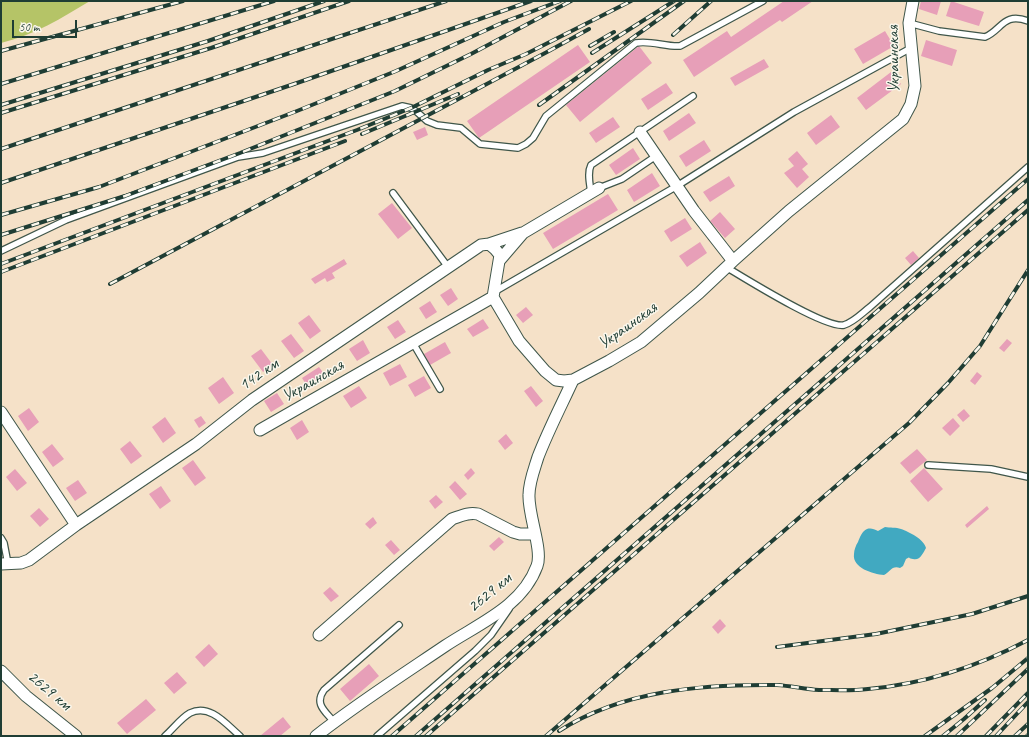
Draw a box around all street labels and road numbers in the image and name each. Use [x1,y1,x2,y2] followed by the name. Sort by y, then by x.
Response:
[883,25,905,93] street label: Украинская
[595,298,661,354] street label: Украинская
[235,354,283,396] street label: 142 км
[279,355,347,407] street label: Украинская
[464,569,516,617] street label: 2629 км
[23,667,75,715] street label: 2629 км

